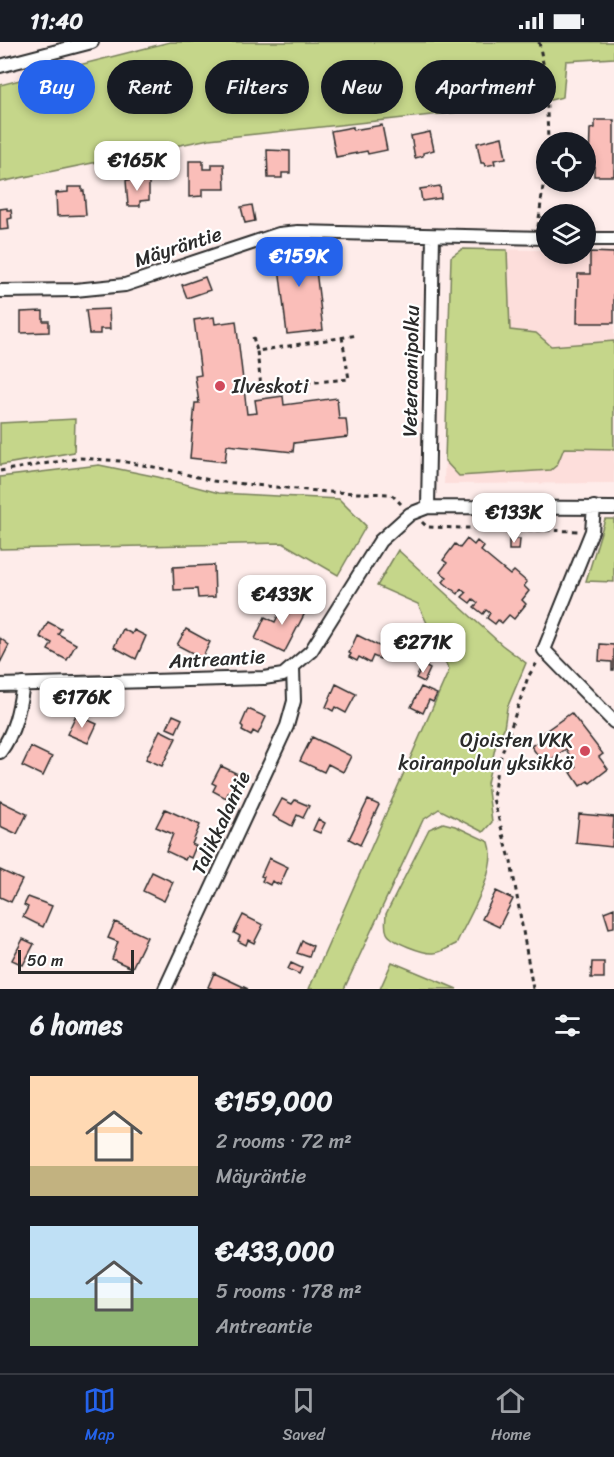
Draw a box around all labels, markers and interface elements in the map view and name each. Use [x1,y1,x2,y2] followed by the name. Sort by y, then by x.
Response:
[30,2,83,41] text: 11:40
[18,60,95,114] chip: Buy
[107,60,193,114] chip: Rent
[205,60,309,114] chip: Filters
[321,60,403,114] chip: New
[415,60,556,114] chip: Apartment
[536,132,596,264] map controls
[536,132,596,192] button: locate
[95,141,179,192] pin: €165K
[108,143,166,178] text: €165K
[536,204,596,264] button: layers
[130,216,226,278] street label: Mäyräntie
[257,237,341,288] pin: €159K
[270,239,328,274] text: €159K
[392,305,430,437] street label: Veteraanipolku
[231,369,309,404] place label: Ilveskoti
[213,379,227,393] marker: Ilveskoti
[472,493,556,544] pin: €133K
[486,495,542,530] text: €133K
[240,575,324,626] pin: €433K
[252,577,312,612] text: €433K
[381,623,465,674] pin: €271K
[395,625,451,660] text: €271K
[167,639,266,679] street label: Antreantie
[40,678,124,729] pin: €176K
[54,680,110,715] text: €176K
[398,723,575,781] place label: Ojoisten VKK koiranpolun yksikkö
[578,744,592,758] marker: Ojoisten VKK koiranpolun yksikkö
[182,765,261,881] street label: Talikkalantie
[27,946,63,975] text: 50 m
[18,947,134,974] scale bar
[30,1002,122,1048] text: 6 homes
[551,1009,584,1042] icon: filters
[216,1078,333,1124] text: €159,000
[78,1100,150,1172] icon: home
[216,1124,352,1159] text: 2 rooms · 72 m²
[216,1159,306,1194] text: Mäyräntie
[216,1228,334,1274] text: €433,000
[78,1250,150,1322] icon: home
[216,1274,362,1309] text: 5 rooms · 178 m²
[216,1309,312,1344] text: Antreantie
[83,1384,116,1449] tab: Map
[282,1384,325,1449] tab: Saved
[491,1384,531,1449] tab: Home

